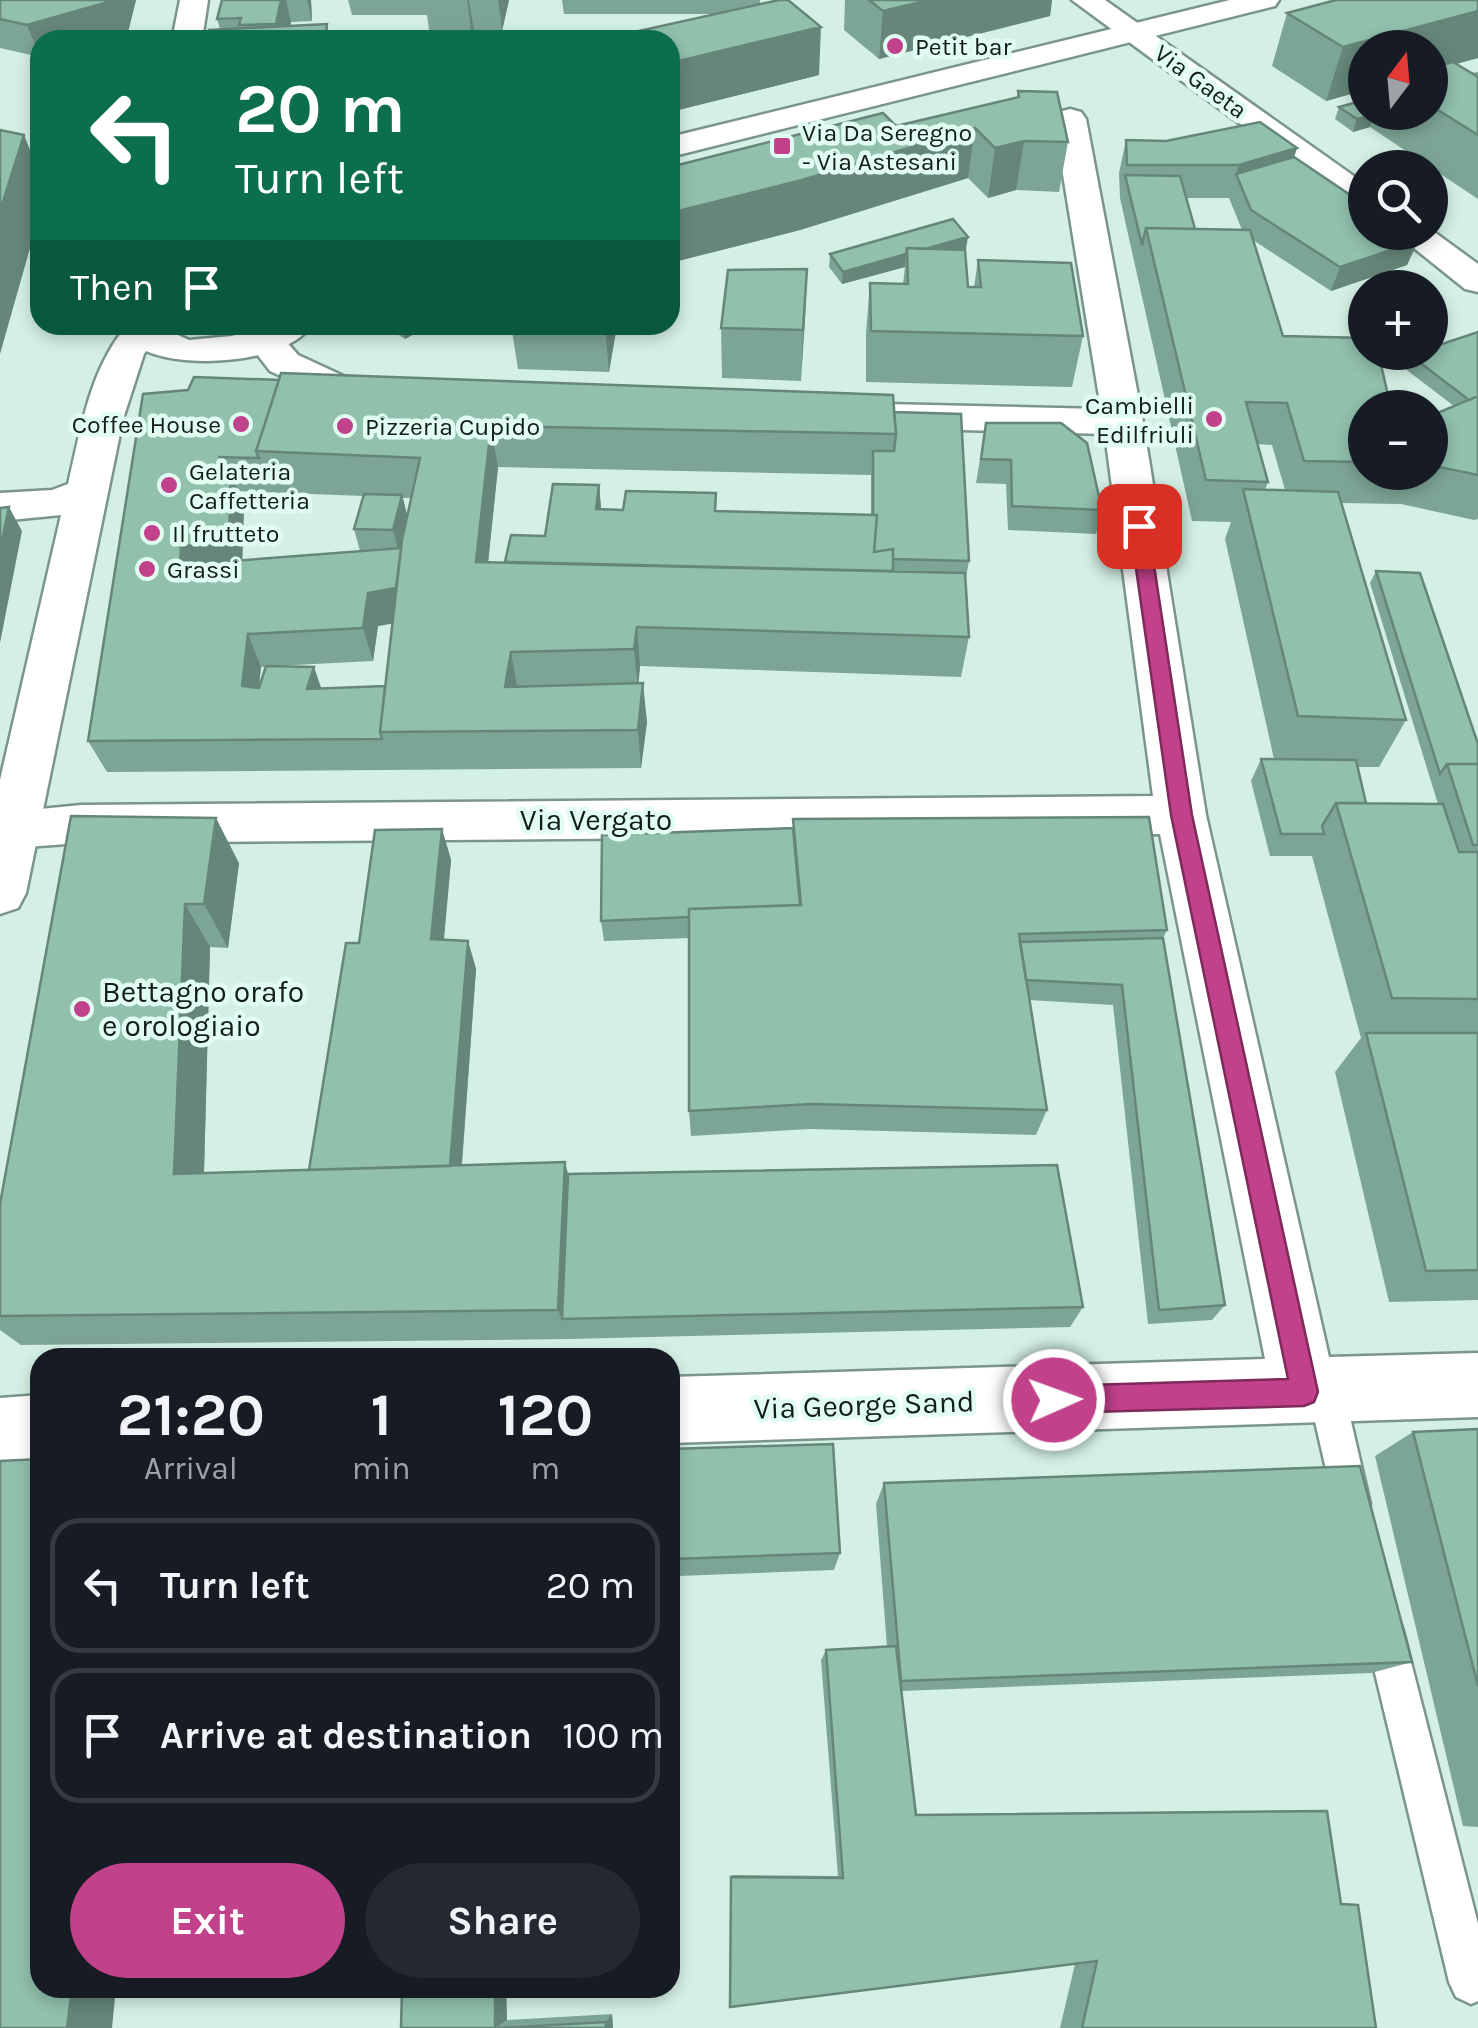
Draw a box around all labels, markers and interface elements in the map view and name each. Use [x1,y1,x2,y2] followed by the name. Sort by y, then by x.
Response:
[1348,30,1448,130] north arrow
[1348,30,1448,490] map controls
[915,32,1012,61] place label: Petit bar
[884,35,906,57] marker: Petit bar
[1149,38,1253,125] street label: Via Gaeta
[235,68,406,150] text: 20 m
[70,70,200,200] icon: left
[802,118,972,176] place label: Via Da Seregno - Via Astesani
[771,135,793,157] marker: Via Da Seregno - Via Astesani
[1348,150,1448,250] button: search
[235,152,404,204] text: Turn left
[174,260,229,315] icon: arrive
[70,265,154,310] text: Then
[1348,270,1448,370] button: +
[1348,390,1448,490] button: −
[1085,391,1194,449] place label: Cambielli Edilfriuli
[1203,408,1225,430] marker: Cambielli Edilfriuli
[72,410,221,439] place label: Coffee House
[365,412,540,441] place label: Pizzeria Cupido
[230,413,252,435] marker: Coffee House
[334,415,356,437] marker: Pizzeria Cupido
[189,457,310,515] place label: Gelateria Caffetteria
[158,474,180,496] marker: Gelateria Caffetteria
[1097,484,1182,569] pin
[1112,499,1167,554] icon: arrive
[172,519,279,548] place label: Il frutteto
[141,522,163,544] marker: Il frutteto
[167,555,240,584] place label: Grassi
[136,558,158,580] marker: Grassi
[520,802,672,838] street label: Via Vergato
[102,974,304,1044] place label: Bettagno orafo e orologiaio
[71,998,93,1020] marker: Bettagno orafo e orologiaio
[1002,1348,1106,1452] position arrow
[117,1380,265,1450] text: 21:20
[371,1380,392,1450] text: 1
[498,1380,593,1450] text: 120
[753,1383,975,1427] street label: Via George Sand
[144,1450,238,1487] text: Arrival
[352,1450,411,1487] text: min
[530,1450,560,1487] text: m
[75,1558,130,1613] icon: left
[160,1563,310,1608] text: Turn left
[546,1563,635,1608] text: 20 m
[75,1708,130,1763] icon: arrive
[160,1713,532,1758] text: Arrive at destination
[562,1713,664,1758] text: 100 m
[70,1863,345,1978] button: Exit
[365,1863,640,1978] button: Share

